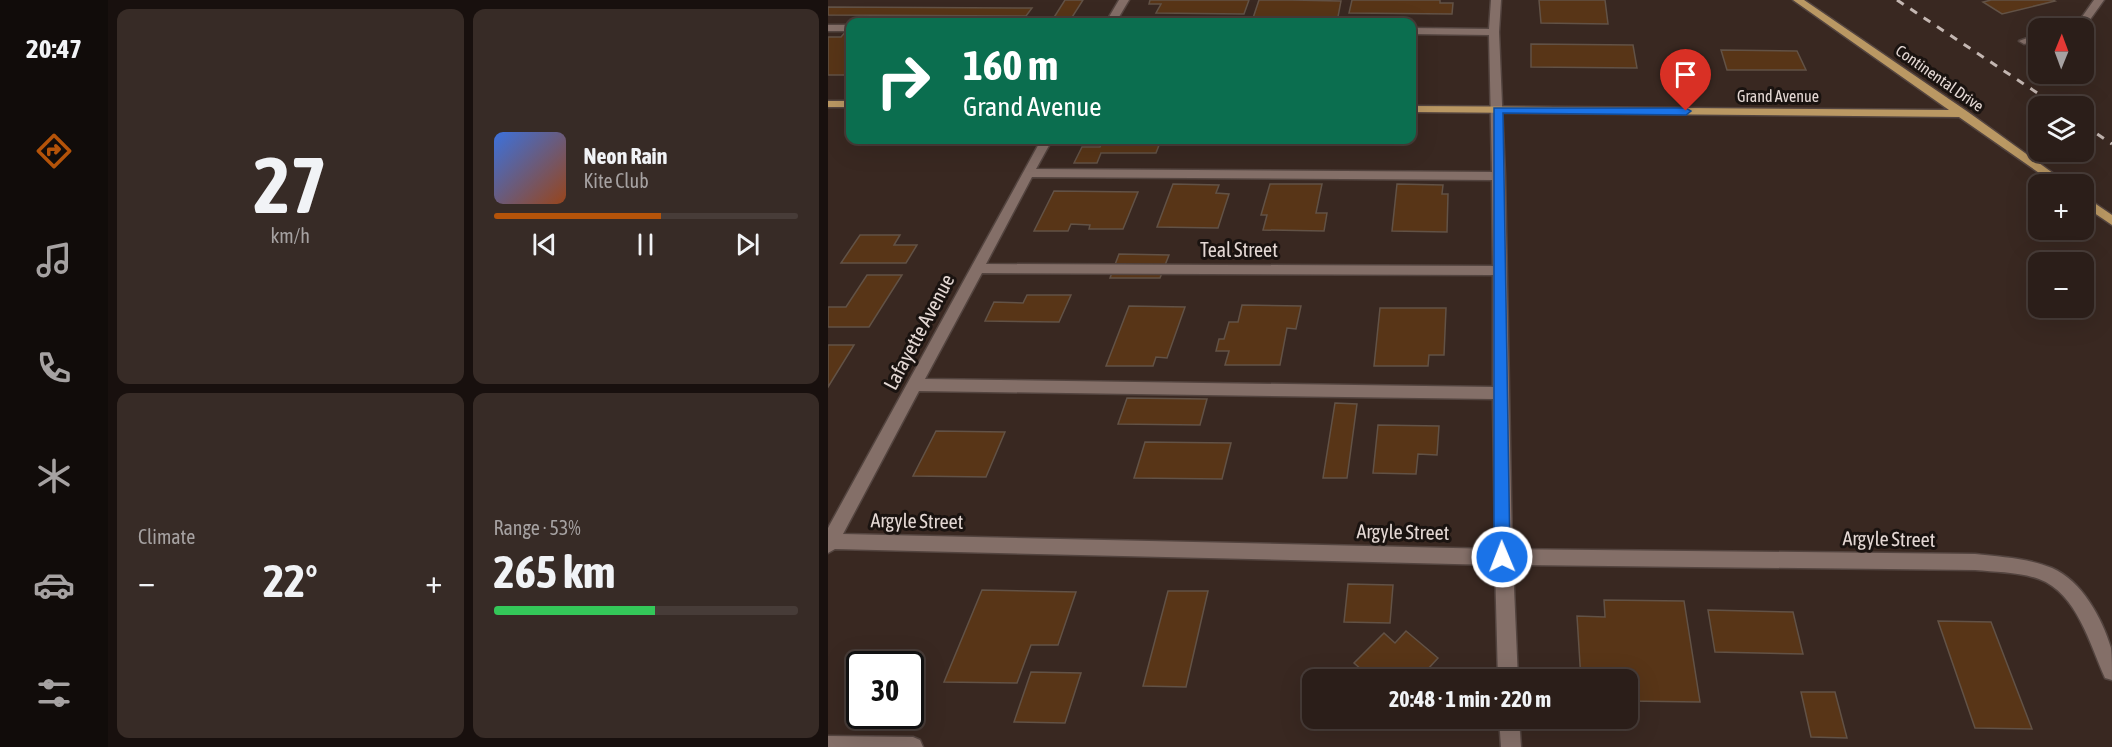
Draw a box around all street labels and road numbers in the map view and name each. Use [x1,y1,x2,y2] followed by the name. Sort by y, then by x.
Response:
[1893,41,1987,115] street label: Continental Drive
[1737,87,1819,105] street label: Grand Avenue
[1200,238,1278,261] street label: Teal Street
[878,270,959,393] street label: Lafayette Avenue
[870,508,964,533] street label: Argyle Street
[1356,519,1450,544] street label: Argyle Street
[1842,526,1936,551] street label: Argyle Street

